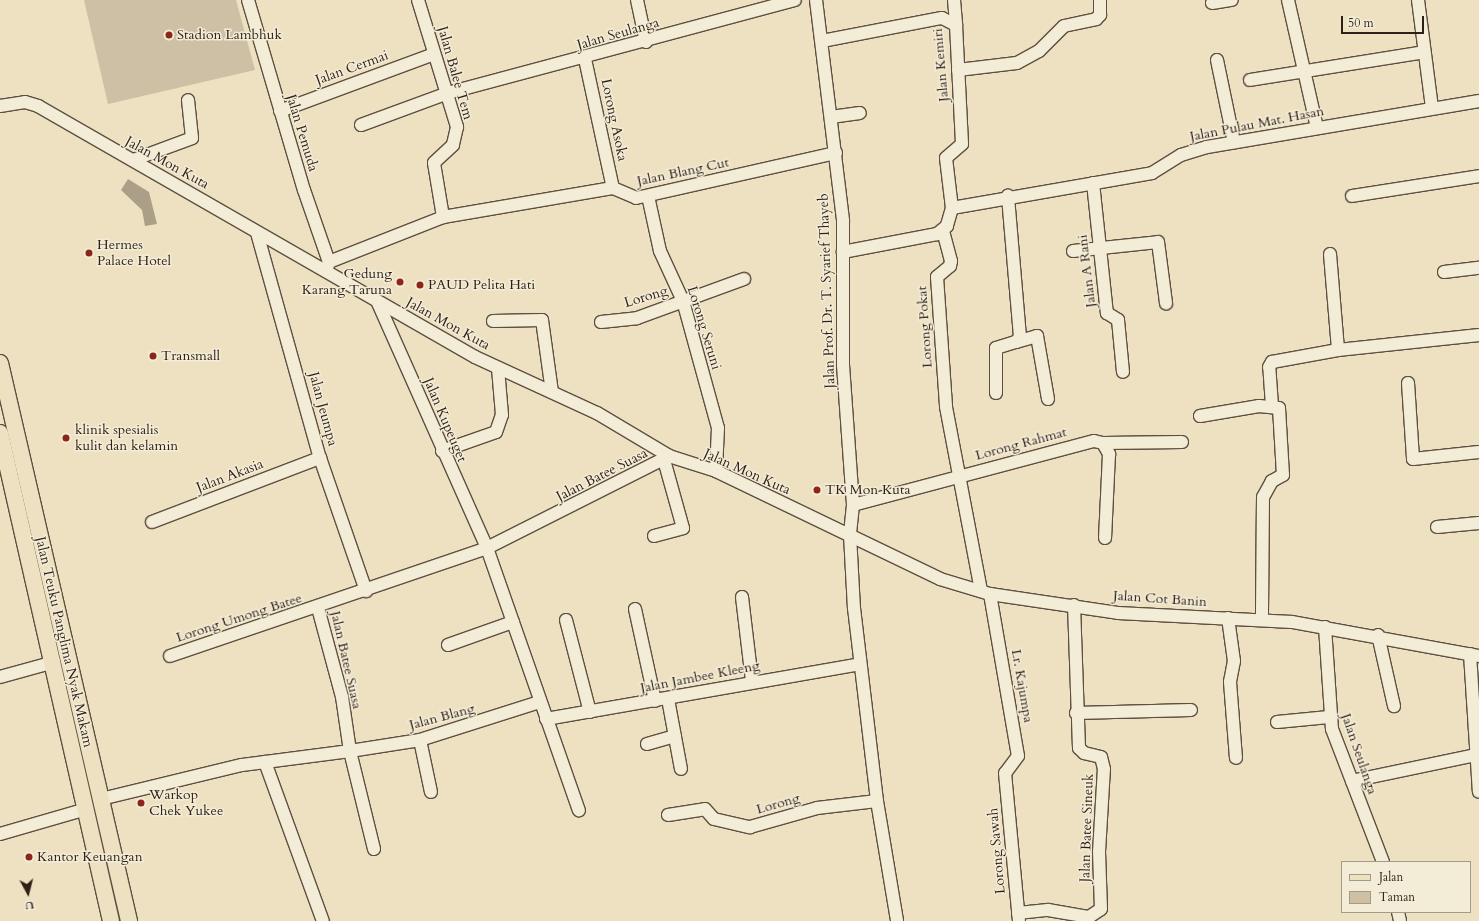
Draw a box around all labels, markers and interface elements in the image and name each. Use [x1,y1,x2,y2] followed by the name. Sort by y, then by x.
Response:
[1343,8,1426,34] scale bar
[575,14,661,54] street label: Jalan Seulanga
[1348,15,1374,31] text: 50 m
[434,24,476,122] street label: Jalan Balee Tem
[177,27,282,43] place label: Stadion Lambhuk
[929,28,953,102] street label: Jalan Kemiri
[164,30,174,40] marker: Stadion Lambhuk
[313,47,391,89] street label: Jalan Cermai
[597,77,631,163] street label: Lorong Asoka
[282,92,322,174] street label: Jalan Pemuda
[1188,103,1326,145] street label: Jalan Pulau Mat. Hasan
[122,133,212,193] street label: Jalan Mon Kuta
[635,154,731,190] street label: Jalan Blang Cut
[815,193,839,389] street label: Jalan Prof. Dr. T. Syarief Thayeb
[1074,234,1100,308] street label: Jalan A Rani
[97,237,171,270] place label: Hermes Palace Hotel
[84,248,94,258] marker: Hermes Palace Hotel
[302,266,392,298] place label: Gedung Karang Taruna
[395,277,405,287] marker: Gedung Karang Taruna
[428,277,535,293] place label: PAUD Pelita Hati
[415,280,425,290] marker: PAUD Pelita Hati
[622,282,670,312] street label: Lorong
[683,284,725,372] street label: Lorong Seruni
[914,285,936,369] street label: Lorong Pokat
[403,294,493,354] street label: Jalan Mon Kuta
[161,348,220,364] place label: Transmall
[148,351,158,361] marker: Transmall
[305,370,341,448] street label: Jalan Jeumpa
[420,375,470,465] street label: Jalan Kupeuget
[75,422,178,454] place label: klinik spesialis kulit dan kelamin
[973,424,1069,464] street label: Lorong Rahmat
[60,432,72,444] marker: klinik spesialis kulit dan kelamin
[554,445,650,505] street label: Jalan Batee Suasa
[701,445,793,499] street label: Jalan Mon Kuta
[194,456,266,496] street label: Jalan Akasia
[825,482,910,498] place label: TK Mon Kuta
[812,485,822,495] marker: TK Mon Kuta
[32,535,96,749] street label: Jalan Teuku Panglima Nyak Makam
[1113,587,1207,611] street label: Jalan Cot Banin
[174,590,304,646] street label: Lorong Umong Batee
[327,609,365,711] street label: Jalan Batee Suasa
[1007,648,1037,724] street label: Lr. Kajumpa
[639,657,761,697] street label: Jalan Jambee Kleeng
[407,700,477,734] street label: Jalan Blang
[1337,711,1381,797] street label: Jalan Seulanga
[1077,773,1097,883] street label: Jalan Batee Sineuk
[149,787,223,820] place label: Warkop Chek Yukee
[754,790,802,818] street label: Lorong
[136,798,146,808] marker: Warkop Chek Yukee
[985,807,1009,895] street label: Lorong Sawah
[37,849,143,865] place label: Kantor Keuangan
[24,852,34,862] marker: Kantor Keuangan
[1341,861,1471,913] legend
[1379,869,1403,885] text: Jalan
[8,873,48,913] north arrow
[1379,889,1415,905] text: Taman
[24,897,35,913] text: U

